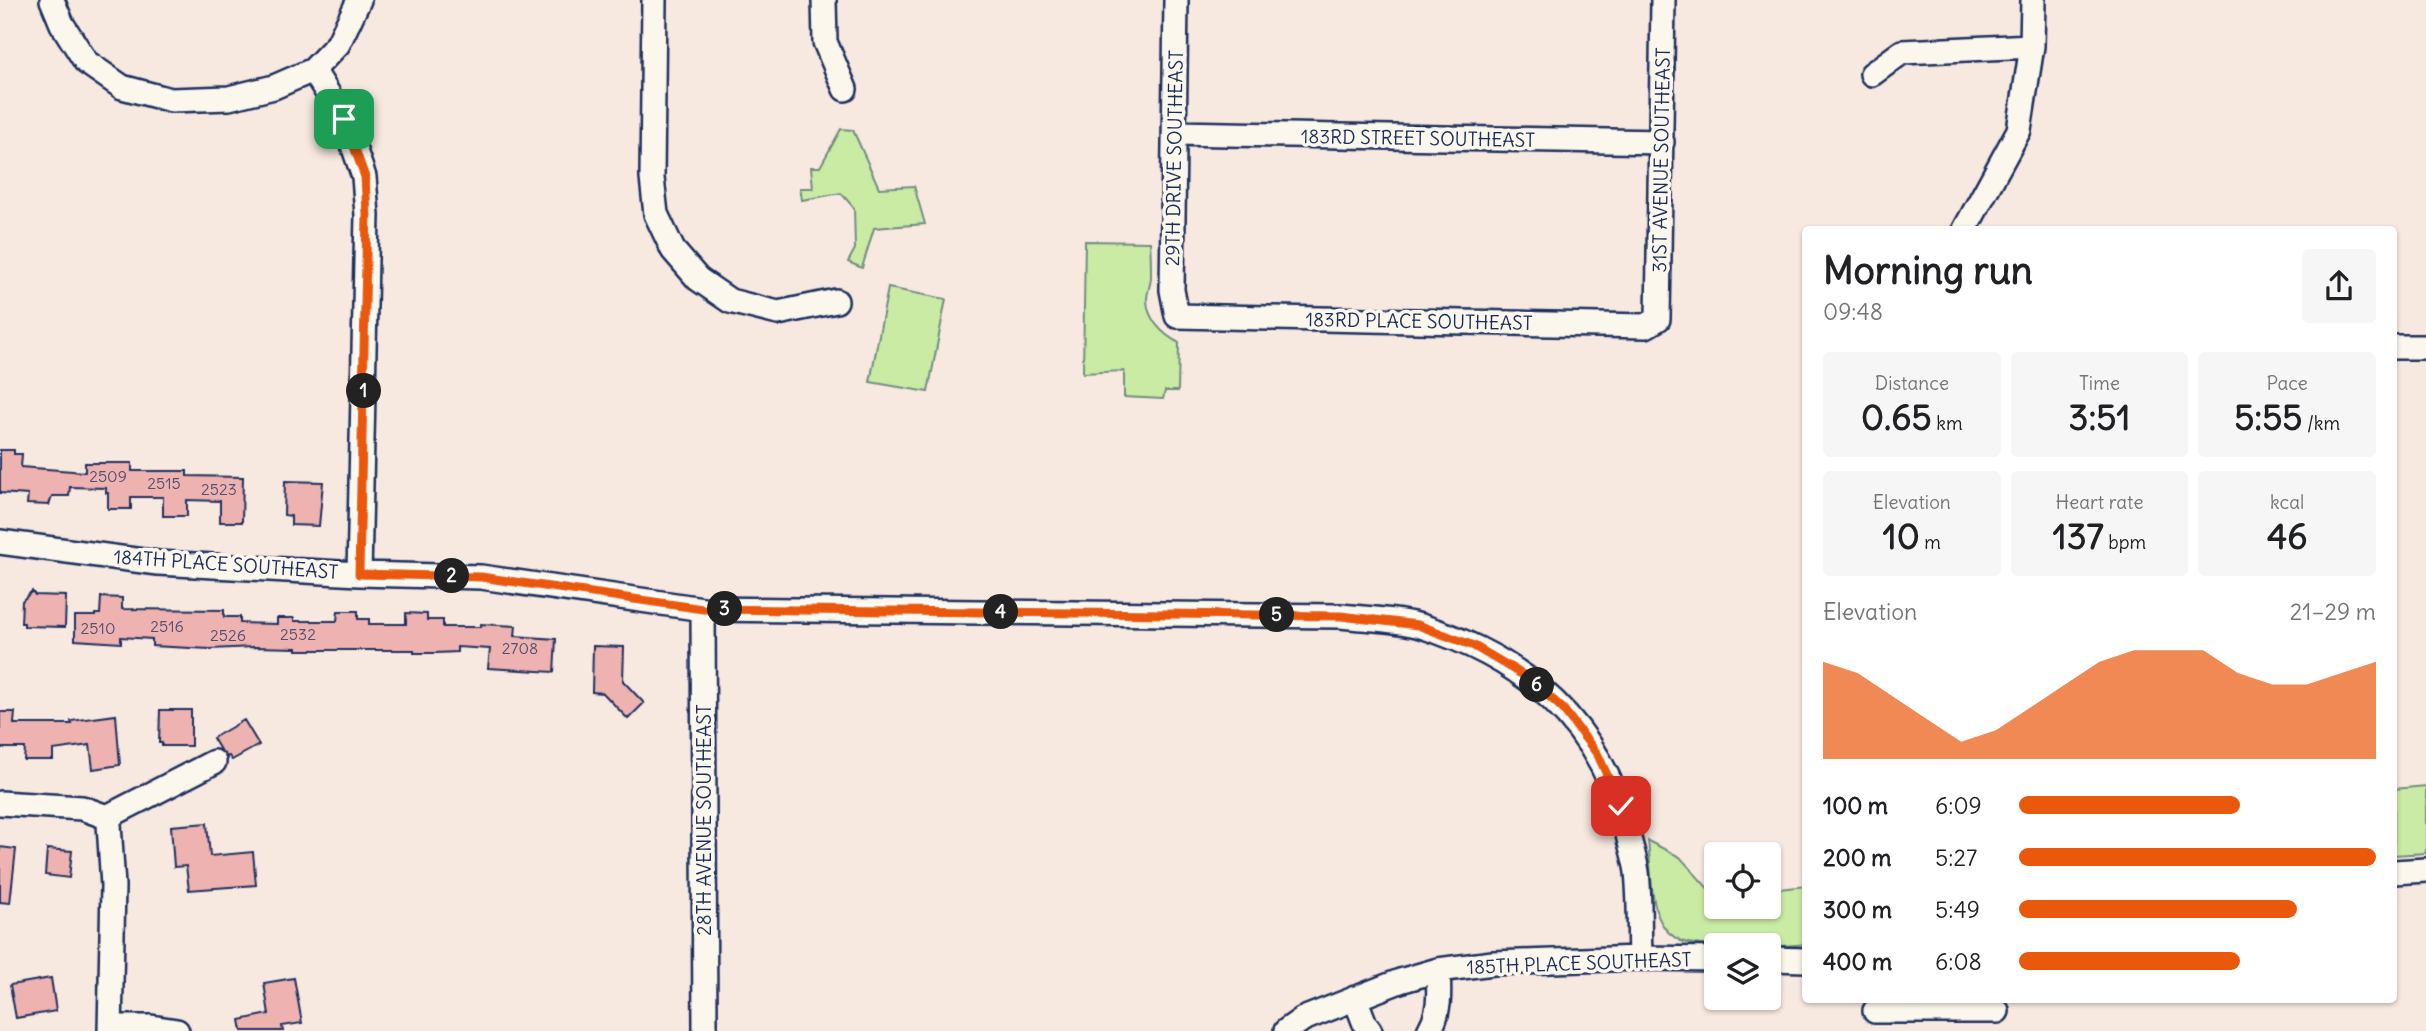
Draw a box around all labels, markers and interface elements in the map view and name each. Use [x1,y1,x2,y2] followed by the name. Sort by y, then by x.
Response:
[1647,47,1675,273] street label: 31ST AVENUE SOUTHEAST
[1160,50,1188,266] street label: 29TH DRIVE SOUTHEAST
[314,89,374,149] pin
[325,100,363,138] icon: arrive
[1301,124,1535,152] street label: 183RD STREET SOUTHEAST
[1823,247,2033,294] text: Morning run
[2302,249,2376,323] button: share
[1823,297,1883,326] text: 09:48
[1305,307,1533,335] street label: 183RD PLACE SOUTHEAST
[1875,371,1949,395] text: Distance
[2079,371,2120,395] text: Time
[2267,371,2308,395] text: Pace
[346,374,382,408] pin: 1
[360,378,367,402] text: 1
[1861,395,1932,439] text: 0.65
[2069,395,2130,439] text: 3:51
[2234,395,2302,439] text: 5:55
[1932,411,1963,435] text: km
[2302,411,2340,435] text: /km
[89,466,127,486] house number: 2509
[147,473,181,493] house number: 2515
[201,479,237,499] house number: 2523
[1873,490,1951,514] text: Elevation
[2055,490,2144,514] text: Heart rate
[2270,490,2304,514] text: kcal
[1883,514,1920,558] text: 10
[2053,514,2104,558] text: 137
[2267,514,2307,558] text: 46
[1920,530,1941,554] text: m
[2104,530,2146,554] text: bpm
[113,544,339,584] street label: 184TH PLACE SOUTHEAST
[434,558,470,594] pin: 2
[446,563,457,587] text: 2
[708,592,742,626] pin: 3
[984,594,1018,630] pin: 4
[719,596,730,620] text: 3
[1823,597,1917,626] text: Elevation
[2290,597,2376,626] text: 21–29 m
[1260,598,1294,632] pin: 5
[995,599,1006,623] text: 4
[1271,602,1282,626] text: 5
[150,616,184,636] house number: 2516
[81,618,115,638] house number: 2510
[280,624,316,644] house number: 2532
[210,625,246,645] house number: 2526
[502,638,538,658] house number: 2708
[1520,668,1554,702] pin: 6
[1531,672,1542,696] text: 6
[692,704,716,936] street label: 28TH AVENUE SOUTHEAST
[1591,776,1651,836] pin
[1602,787,1640,825] icon: check
[1823,791,1888,820] text: 100 m
[1935,791,1982,820] text: 6:09
[1704,842,1781,1010] map controls
[1704,842,1781,919] button: locate
[1823,843,1892,872] text: 200 m
[1935,843,1977,872] text: 5:27
[1823,895,1892,924] text: 300 m
[1935,895,1980,924] text: 5:49
[1704,933,1781,1010] button: layers
[1466,947,1692,979] street label: 185TH PLACE SOUTHEAST
[1823,947,1892,976] text: 400 m
[1935,947,1982,976] text: 6:08

